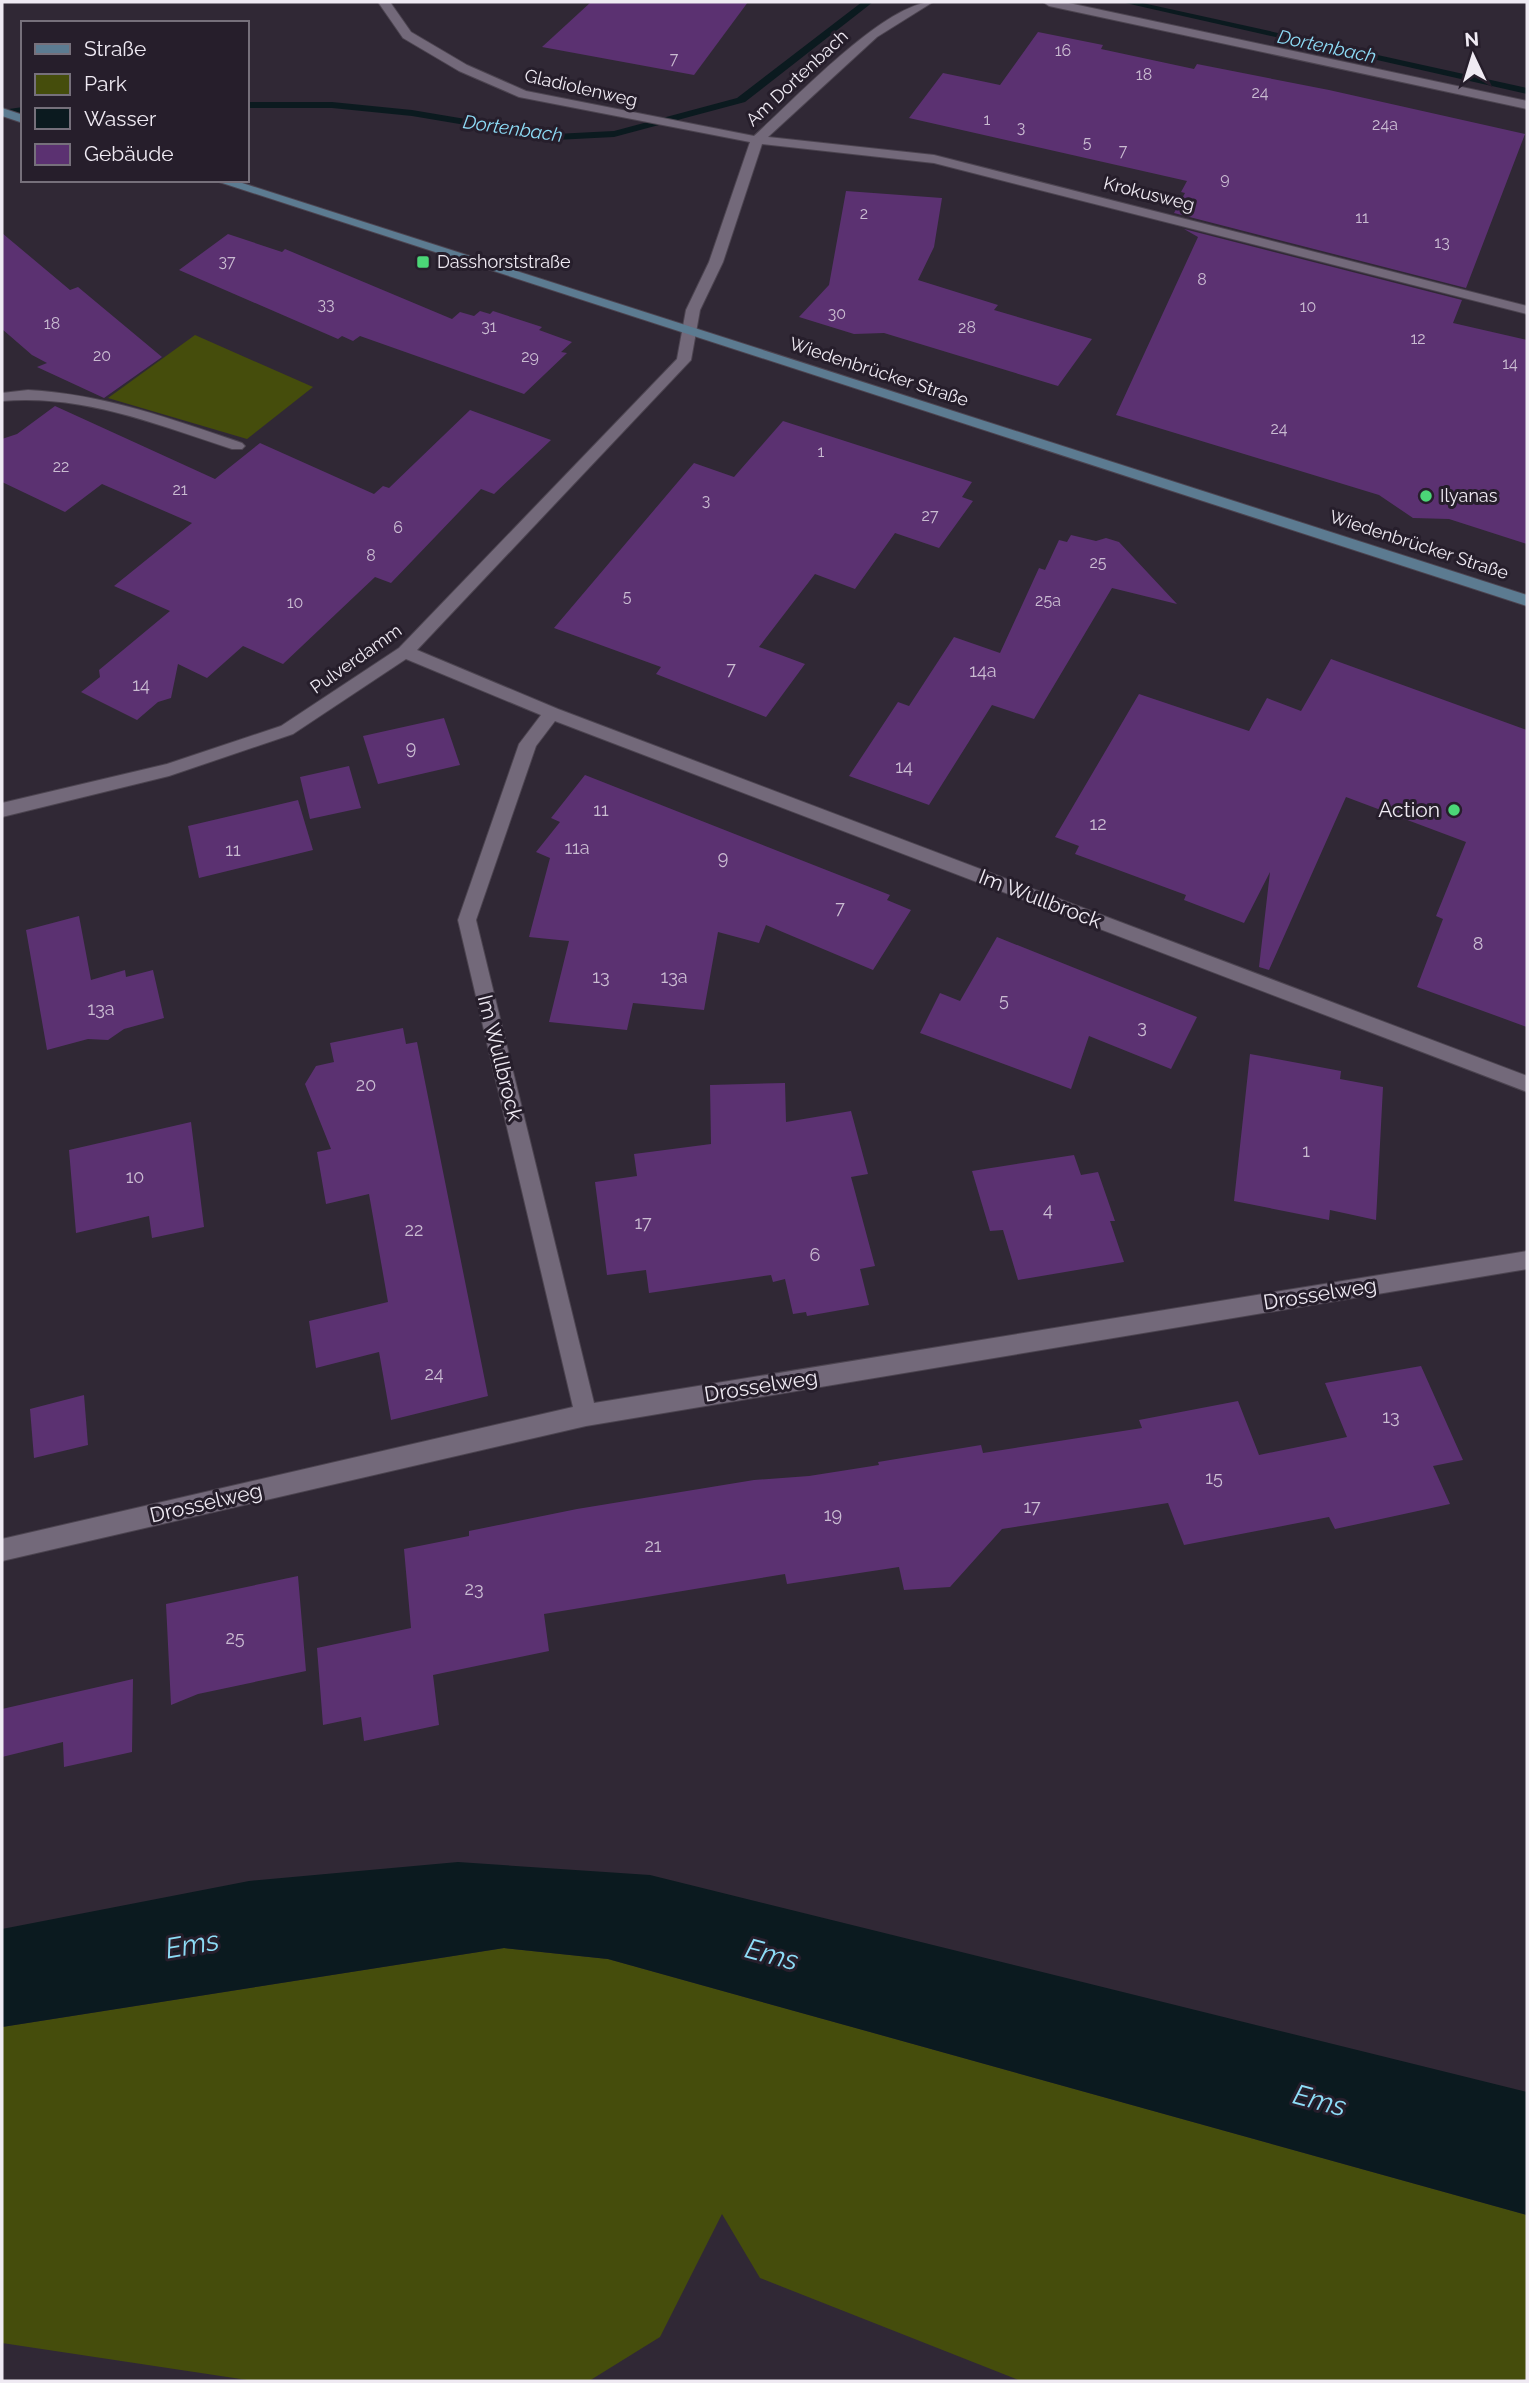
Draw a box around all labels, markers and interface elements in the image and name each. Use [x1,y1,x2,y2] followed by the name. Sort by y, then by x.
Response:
[21,21,248,182] legend
[1438,21,1508,91] north arrow
[741,25,852,130] street label: Am Dortenbach
[1276,25,1378,67] water label: Dortenbach
[1464,28,1480,51] text: N
[84,36,146,61] text: Straße
[1055,41,1071,60] house number: 16
[670,49,679,68] house number: 7
[523,64,640,111] street label: Gladiolenweg
[1136,65,1152,84] house number: 18
[84,71,127,96] text: Park
[1251,83,1269,102] house number: 24
[84,106,157,131] text: Wasser
[462,110,564,146] water label: Dortenbach
[984,110,991,129] house number: 1
[1372,115,1398,134] house number: 24a
[1017,118,1025,137] house number: 3
[1083,133,1092,152] house number: 5
[84,141,174,166] text: Gebäude
[1119,141,1128,160] house number: 7
[1220,169,1230,188] house number: 9
[1101,172,1197,215] street label: Krokusweg
[860,204,868,223] house number: 2
[1355,208,1369,227] house number: 11
[1434,233,1450,252] house number: 13
[437,251,571,272] place label: Dasshorststraße
[218,252,236,271] house number: 37
[415,254,431,270] marker: Dasshorststraße
[1197,270,1207,289] house number: 8
[317,295,335,314] house number: 33
[1300,297,1316,316] house number: 10
[828,304,846,323] house number: 30
[44,314,60,333] house number: 18
[481,317,497,336] house number: 31
[958,318,976,337] house number: 28
[1410,329,1426,348] house number: 12
[787,333,972,411] street label: Wiedenbrücker Straße
[93,346,111,365] house number: 20
[521,347,539,366] house number: 29
[1502,354,1518,373] house number: 14
[1270,419,1288,438] house number: 24
[818,442,825,461] house number: 1
[53,457,69,476] house number: 22
[172,480,188,499] house number: 21
[1440,485,1498,506] place label: Ilyanas
[1418,488,1434,504] marker: Ilyanas
[702,491,710,510] house number: 3
[922,506,939,525] house number: 27
[1327,506,1512,584] street label: Wiedenbrücker Straße
[393,518,403,537] house number: 6
[366,546,376,565] house number: 8
[1089,553,1107,572] house number: 25
[623,587,632,606] house number: 5
[1035,591,1061,610] house number: 25a
[287,593,303,612] house number: 10
[306,619,405,698] street label: Pulverdamm
[726,658,736,679] house number: 7
[969,660,997,681] house number: 14a
[132,674,150,695] house number: 14
[406,737,416,758] house number: 9
[895,756,913,777] house number: 14
[1378,797,1440,822] place label: Action
[593,799,609,820] house number: 11
[1446,802,1462,818] marker: Action
[1089,813,1107,834] house number: 12
[564,837,590,858] house number: 11a
[225,839,241,860] house number: 11
[718,847,728,868] house number: 9
[975,864,1105,933] street label: Im Wullbrock
[835,897,845,918] house number: 7
[1473,933,1483,954] house number: 8
[592,966,610,987] house number: 13
[660,966,688,987] house number: 13a
[999,989,1009,1010] house number: 5
[473,992,528,1124] street label: Im Wullbrock
[87,998,115,1019] house number: 13a
[1137,1016,1147,1037] house number: 3
[356,1074,376,1095] house number: 20
[1302,1140,1310,1161] house number: 1
[126,1166,144,1187] house number: 10
[1043,1199,1053,1220] house number: 4
[634,1212,652,1233] house number: 17
[405,1219,423,1240] house number: 22
[810,1244,821,1265] house number: 6
[1261,1272,1378,1315] street label: Drosselweg
[424,1363,444,1384] house number: 24
[702,1364,819,1407] street label: Drosselweg
[1382,1406,1400,1427] house number: 13
[1205,1467,1223,1488] house number: 15
[147,1477,264,1528] street label: Drosselweg
[1023,1496,1041,1517] house number: 17
[824,1504,842,1525] house number: 19
[644,1535,662,1556] house number: 21
[465,1578,484,1599] house number: 23
[225,1627,245,1648] house number: 25
[163,1924,222,1965] water label: Ems
[742,1932,802,1977] water label: Ems
[1290,2078,1350,2123] water label: Ems

